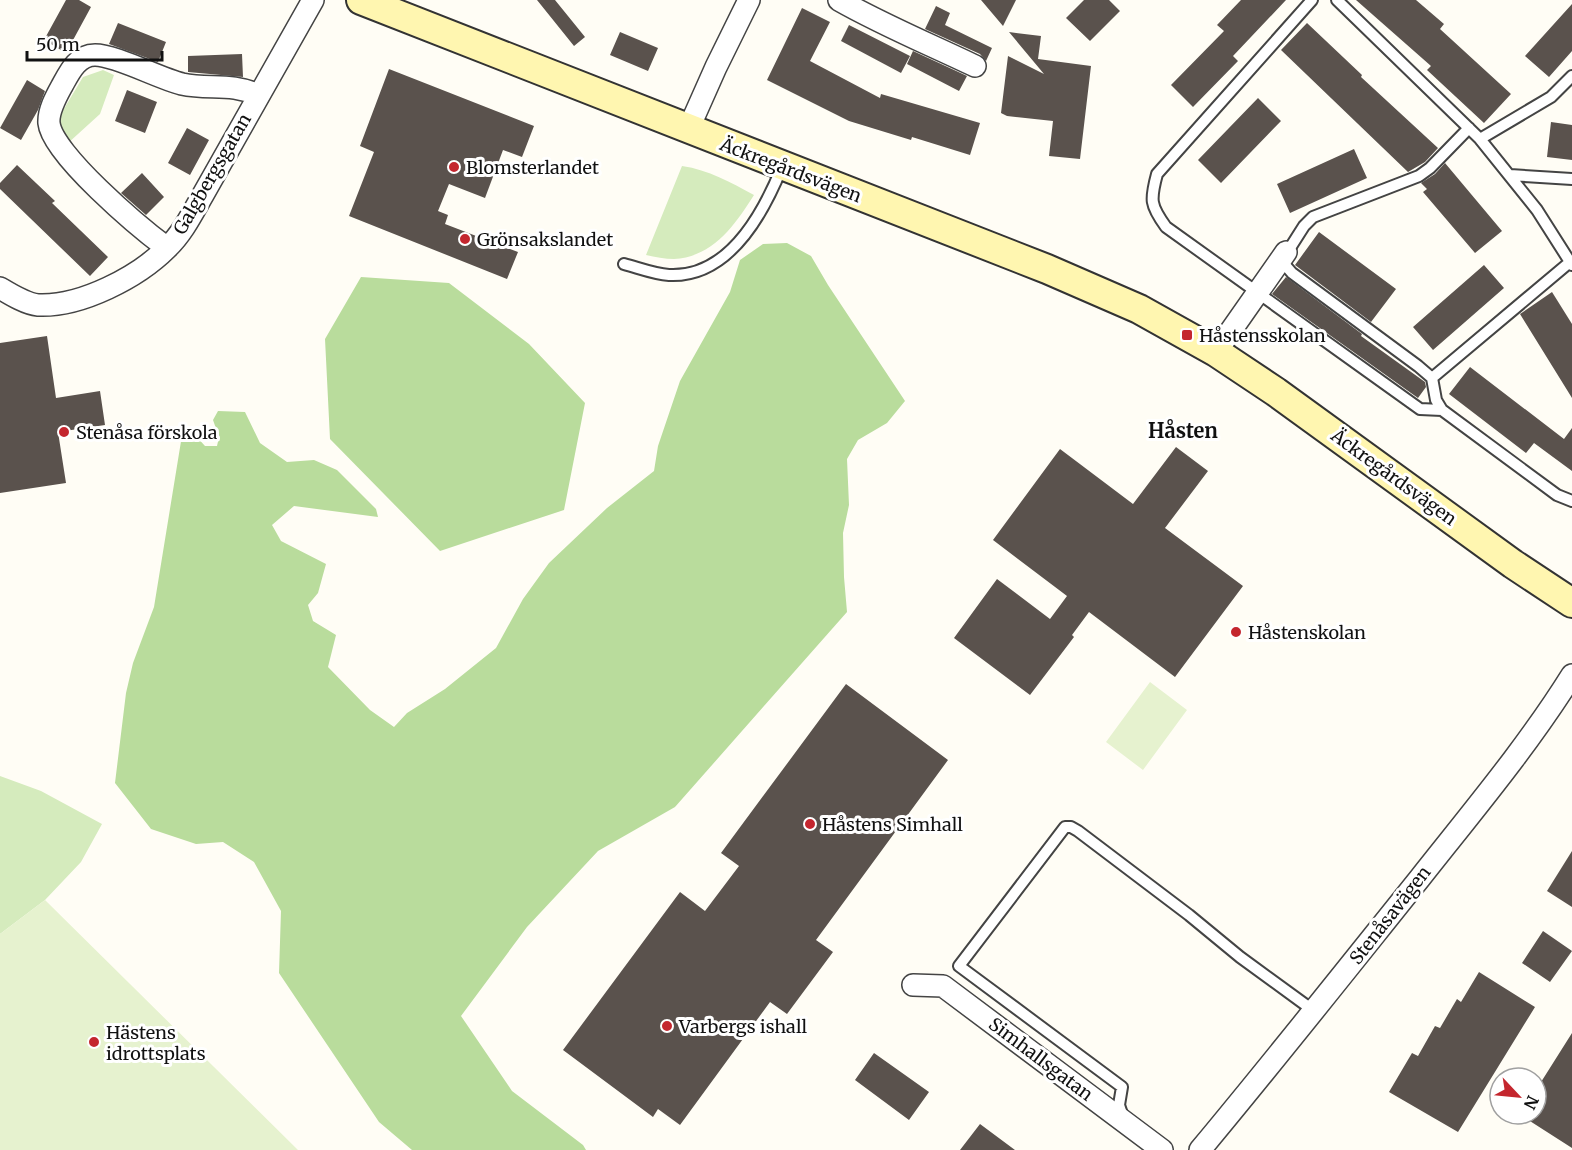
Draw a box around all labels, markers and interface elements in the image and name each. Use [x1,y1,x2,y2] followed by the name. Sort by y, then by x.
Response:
[27,24,162,62] scale bar
[36,33,80,56] text: 50 m
[168,109,256,239] street label: Galgbergsgatan
[716,132,865,208] street label: Äckregårdsvägen
[466,156,599,179] place label: Blomsterlandet
[447,160,461,174] marker: Blomsterlandet
[477,228,613,251] place label: Grönsakslandet
[458,232,472,246] marker: Grönsakslandet
[1199,324,1326,347] place label: Håstensskolan
[1180,328,1194,342] marker: Håstensskolan
[1148,418,1218,443] district label: Håsten
[76,421,218,444] place label: Stenåsa förskola
[1326,423,1461,530] street label: Äckregårdsvägen
[57,425,71,439] marker: Stenåsa förskola
[1248,621,1366,644] place label: Håstenskolan
[1229,625,1243,639] marker: Håstenskolan
[822,813,963,836] place label: Håstens Simhall
[803,817,817,831] marker: Håstens Simhall
[1344,861,1436,969] street label: Stenåsavägen
[984,1012,1098,1106] street label: Simhallsgatan
[678,1015,807,1038] place label: Varbergs ishall
[660,1019,674,1033] marker: Varbergs ishall
[106,1021,206,1065] place label: Hästens idrottsplats
[87,1035,101,1049] marker: Hästens idrottsplats
[1488,1066,1548,1126] north arrow
[1520,1093,1543,1113] text: N

